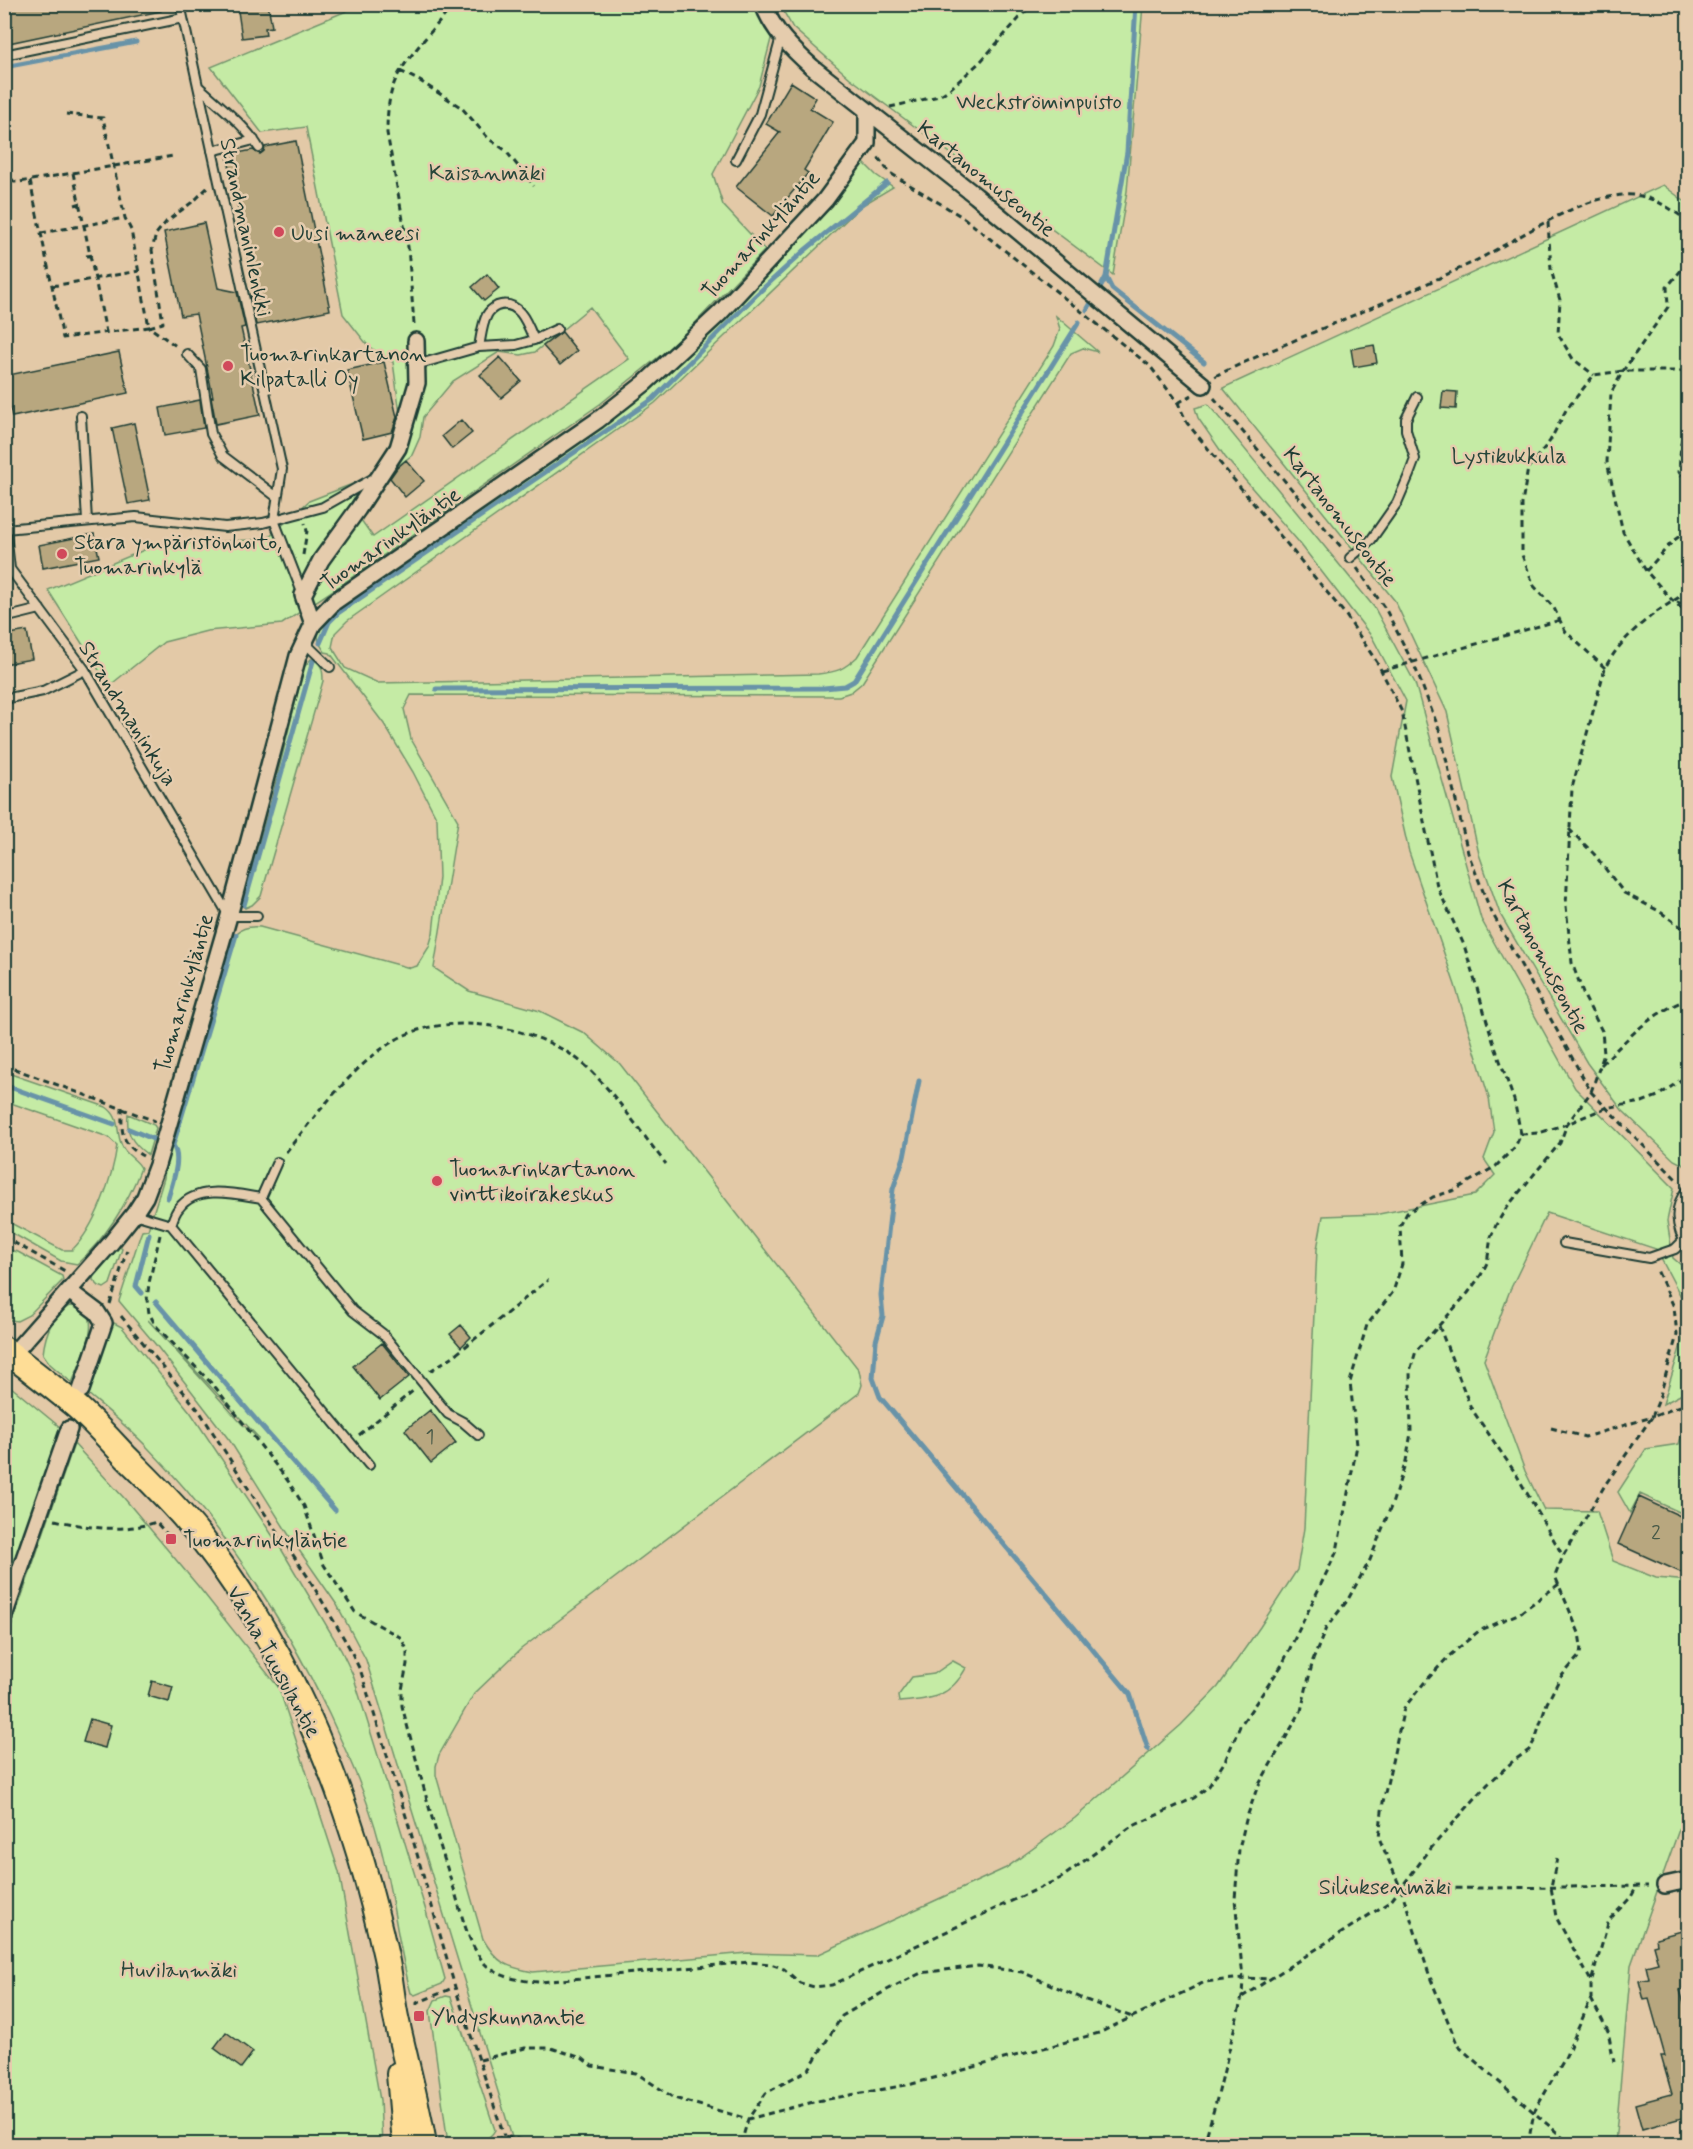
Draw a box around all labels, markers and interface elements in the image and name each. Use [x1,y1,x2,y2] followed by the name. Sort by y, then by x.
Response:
[956,89,1122,117] park label: Weckströminpuisto
[911,115,1061,244] street label: Kartanomuseontie
[212,136,278,319] street label: Strandmaninlenkki
[429,160,545,188] park label: Kaisanmäki
[696,165,827,306] street label: Tuomarinkyläntie
[291,220,420,248] place label: Uusi maneesi
[272,225,286,239] marker: Uusi maneesi
[240,341,426,394] place label: Tuomarinkartanon Kilpatalli Oy
[221,359,235,373] marker: Tuomarinkartanon Kilpatalli Oy
[1276,441,1403,593] street label: Kartanomuseontie
[1451,443,1567,471] park label: Lystikukkula
[316,481,467,598] street label: Tuomarinkyläntie
[74,529,282,582] place label: Stara ympäristönhoito, Tuomarinkylä
[55,547,69,561] marker: Stara ympäristönhoito, Tuomarinkylä
[71,636,183,792] street label: Strandmaninkuja
[1490,875,1595,1039] street label: Kartanomuseontie
[149,911,221,1076] street label: Tuomarinkyläntie
[449,1156,635,1209] place label: Tuomarinkartanon vinttikoirakeskus
[430,1174,444,1188] marker: Tuomarinkartanon vinttikoirakeskus
[426,1424,434,1451] house number: 1
[1651,1520,1661,1547] house number: 2
[183,1527,348,1555] place label: Tuomarinkyläntie
[164,1532,178,1546] marker: Tuomarinkyläntie
[220,1581,327,1743] street label: Vanha Tuusulantie
[1319,1874,1451,1902] park label: Siliuksenmäki
[121,1957,237,1985] park label: Huvilanmäki
[431,2004,585,2032] place label: Yhdyskunnantie
[412,2009,426,2023] marker: Yhdyskunnantie

